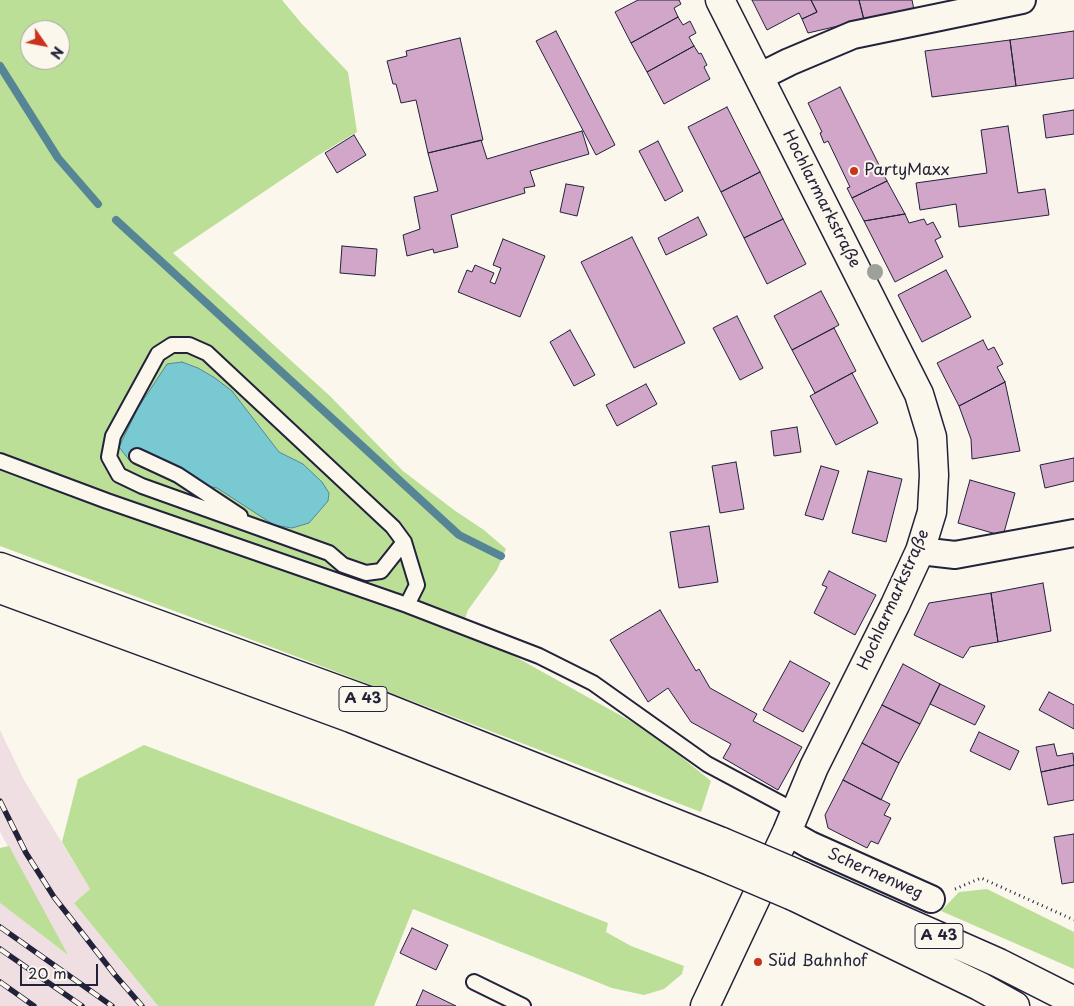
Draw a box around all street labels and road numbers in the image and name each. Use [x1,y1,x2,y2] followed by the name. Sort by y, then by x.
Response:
[778,127,864,271] street label: Hochlarmarkstraße
[854,527,934,673] street label: Hochlarmarkstraße
[339,686,387,712] road number: A 43
[824,844,926,904] street label: Schernenweg
[915,924,963,948] road number: A 43

